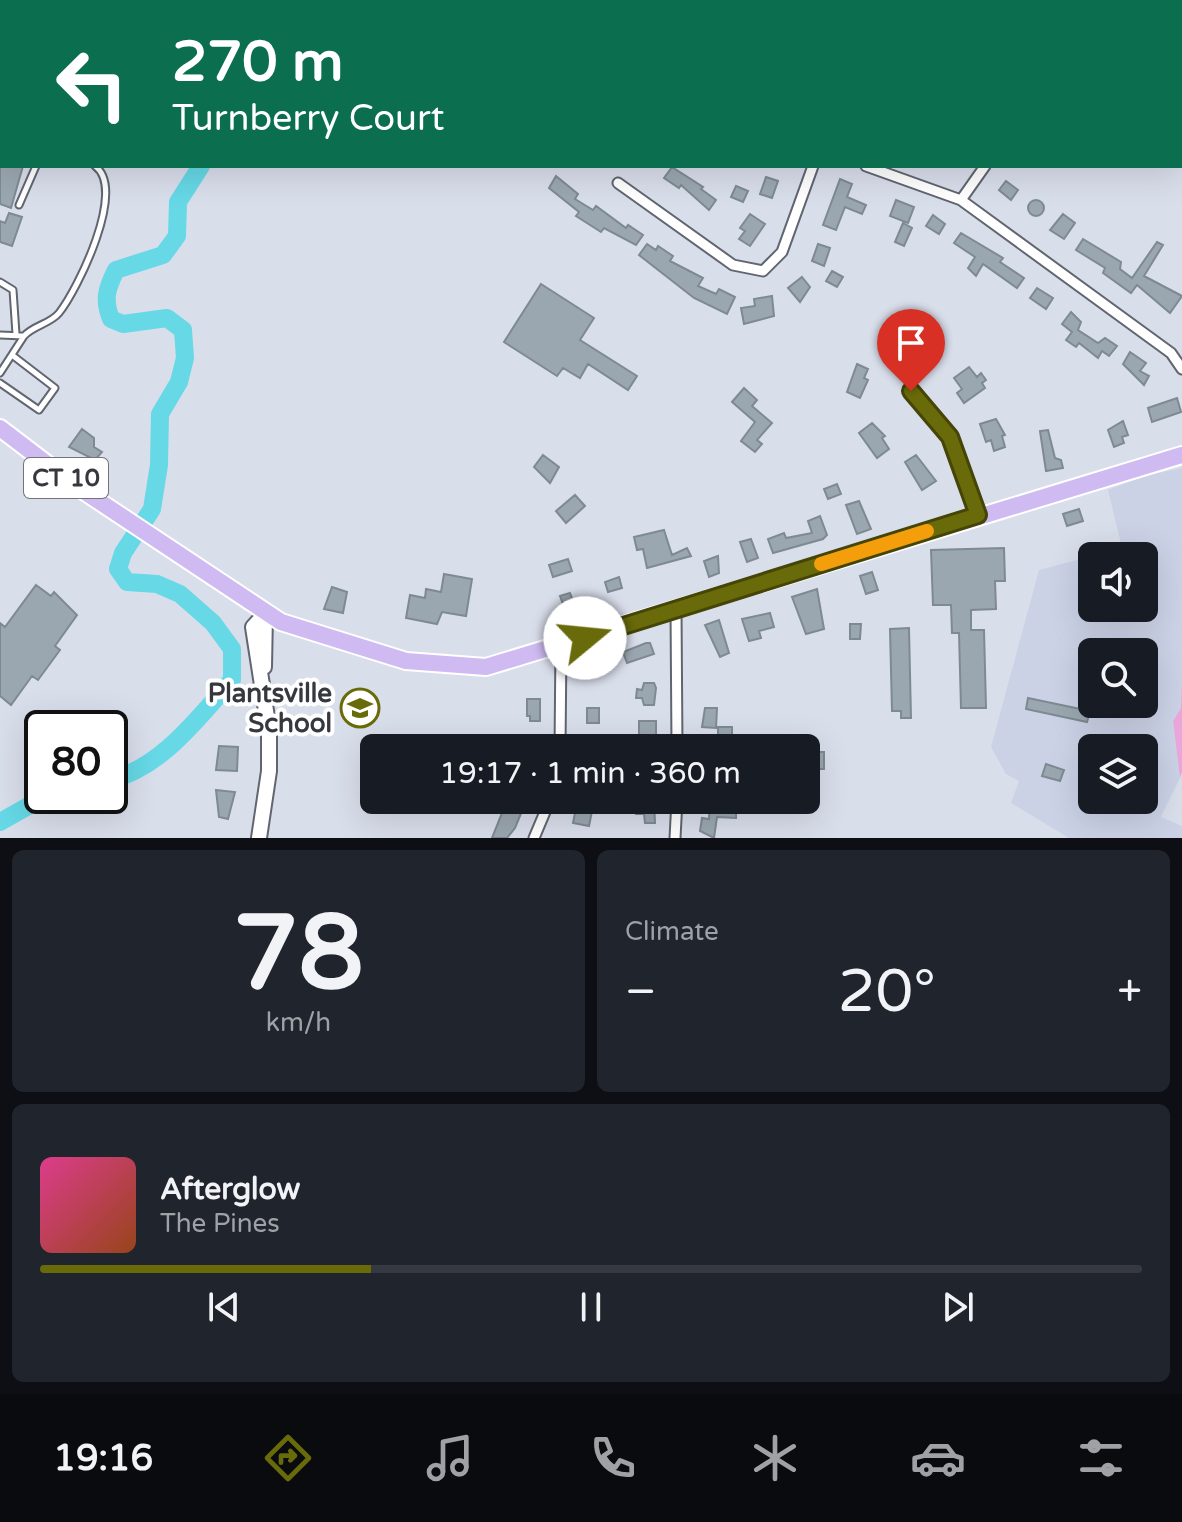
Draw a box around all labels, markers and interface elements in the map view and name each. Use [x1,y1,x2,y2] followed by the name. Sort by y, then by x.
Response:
[172,29,343,96] text: 270 m
[40,32,144,136] icon: left
[172,97,445,140] text: Turnberry Court
[877,309,945,391] pin
[889,321,933,365] icon: arrive
[24,458,108,498] road number: CT 10
[1078,542,1158,814] map controls
[1078,542,1158,622] button: sound
[543,596,627,680] position arrow
[1078,638,1158,718] button: search
[208,678,332,739] place label: Plantsville School
[339,687,381,729] school or university icon: Plantsville School
[24,710,128,814] speed limit sign: 80
[1078,734,1158,814] button: layers
[439,755,741,792] text: 19:17 · 1 min · 360 m
[233,892,364,1017] text: 78
[625,916,719,947] text: Climate
[838,956,936,1028] text: 20°
[625,966,656,1019] text: −
[1117,966,1142,1019] text: +
[266,1007,331,1038] text: km/h
[160,1171,300,1208] text: Afterglow
[160,1208,280,1239] text: The Pines
[202,1285,246,1329] icon: previous
[569,1285,613,1329] icon: pause
[936,1285,980,1329] icon: next
[260,1430,316,1486] icon: directions
[422,1430,478,1486] icon: music
[585,1430,641,1486] icon: phone
[747,1430,803,1486] icon: climate
[910,1430,966,1486] icon: car
[1073,1430,1129,1486] icon: filters
[53,1437,153,1480] text: 19:16

